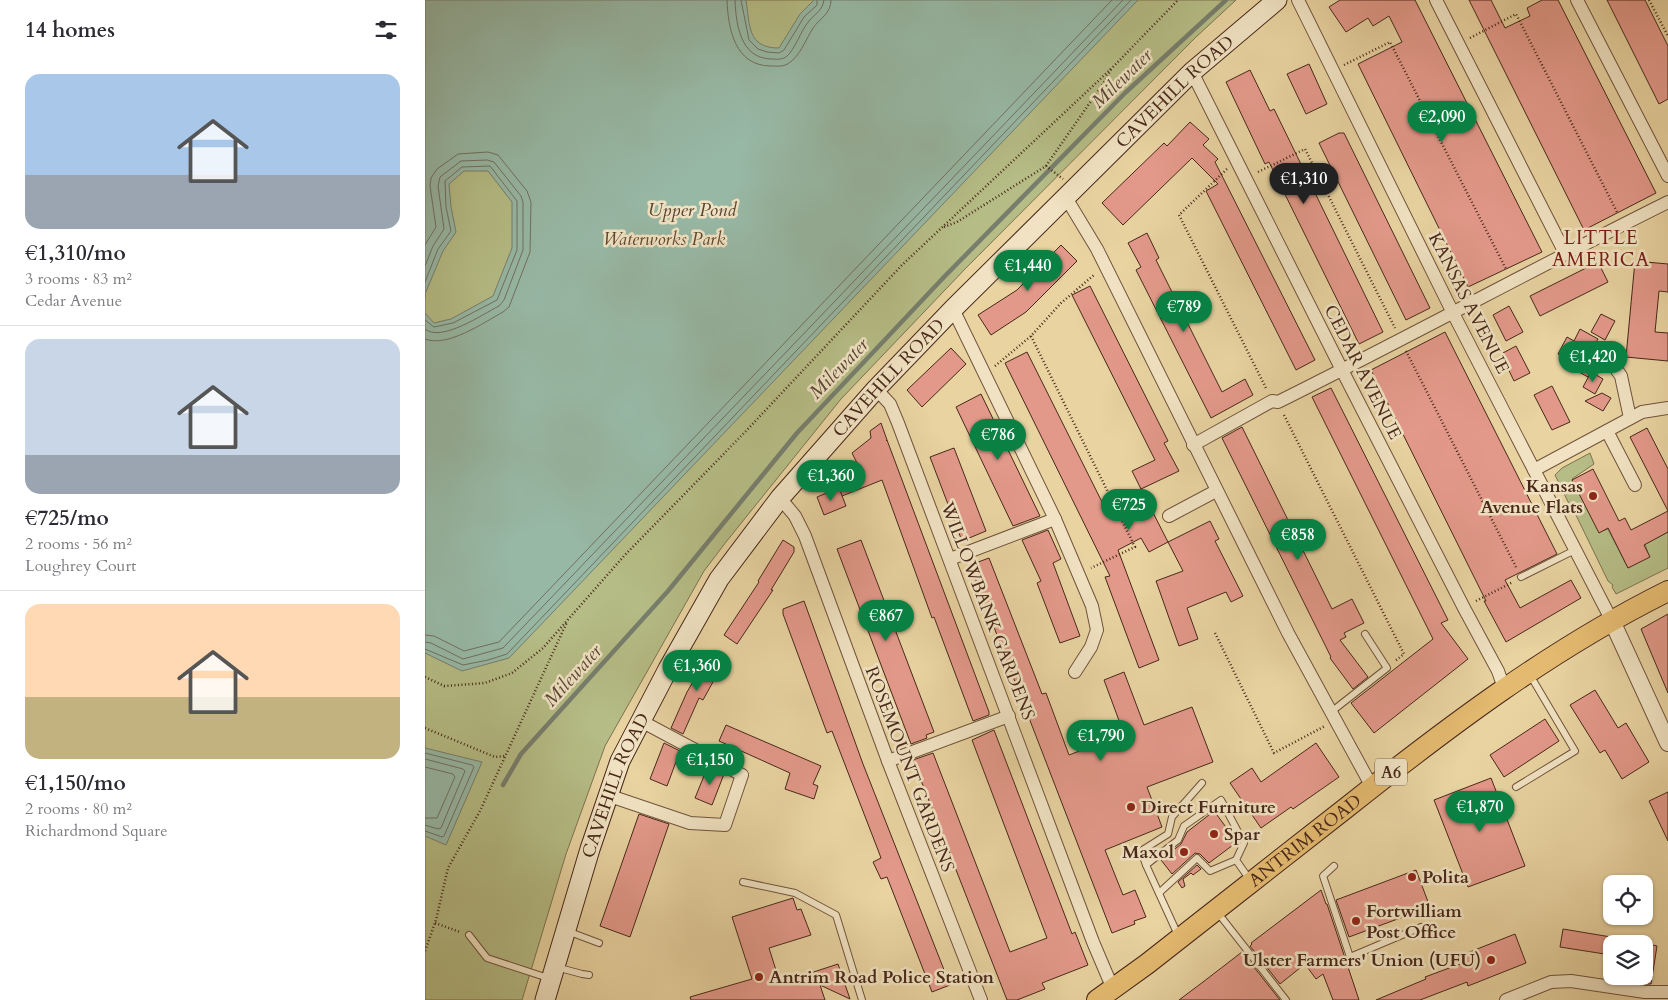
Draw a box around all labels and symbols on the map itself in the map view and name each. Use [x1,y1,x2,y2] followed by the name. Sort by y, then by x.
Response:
[1110,30,1239,154] street label: CAVEHILL ROAD
[1085,43,1159,114] water label: Milewater
[1401,100,1483,143] pin: €2,090
[1263,162,1345,205] pin: €1,310
[648,197,737,223] water label: Upper Pond
[1552,225,1650,273] district label: LITTLE AMERICA
[603,227,725,252] park label: Waterworks Park
[1422,228,1515,378] street label: KANSAS AVENUE
[987,250,1069,292] pin: €1,440
[1154,290,1214,333] pin: €789
[1318,301,1407,444] street label: CEDAR AVENUE
[827,313,950,443] street label: CAVEHILL ROAD
[803,332,875,405] water label: Milewater
[1552,340,1634,383] pin: €1,420
[968,418,1028,461] pin: €786
[790,460,872,502] pin: €1,360
[1480,474,1583,520] place label: Kansas Avenue Flats
[1099,488,1159,531] pin: €725
[1587,490,1599,502] marker: Kansas Avenue Flats
[934,498,1041,724] street label: WILLOWBANK GARDENS
[1268,518,1328,561] pin: €858
[856,600,916,642] pin: €867
[538,638,608,712] water label: Milewater
[656,650,738,692] pin: €1,360
[859,663,960,876] street label: ROSEMOUNT GARDENS
[576,709,656,861] street label: CAVEHILL ROAD
[1060,720,1142,762] pin: €1,790
[669,744,751,786] pin: €1,150
[1375,759,1407,786] road number: A6
[1243,789,1367,893] street label: ANTRIM ROAD
[1439,790,1521,833] pin: €1,870
[1141,795,1276,820] place label: Direct Furniture
[1125,801,1137,813] marker: Direct Furniture
[1224,822,1261,847] place label: Spar
[1208,828,1220,840] marker: Spar
[1122,840,1174,865] place label: Maxol
[1178,846,1190,858] marker: Maxol
[1422,865,1469,890] place label: Polita
[1406,871,1418,883] marker: Polita
[1366,899,1462,945] place label: Fortwilliam Post Office
[1350,915,1362,927] marker: Fortwilliam Post Office
[1243,948,1481,973] place label: Ulster Farmers' Union (UFU)
[1485,954,1497,966] marker: Ulster Farmers' Union (UFU)
[769,965,994,990] place label: Antrim Road Police Station
[753,971,765,983] marker: Antrim Road Police Station

